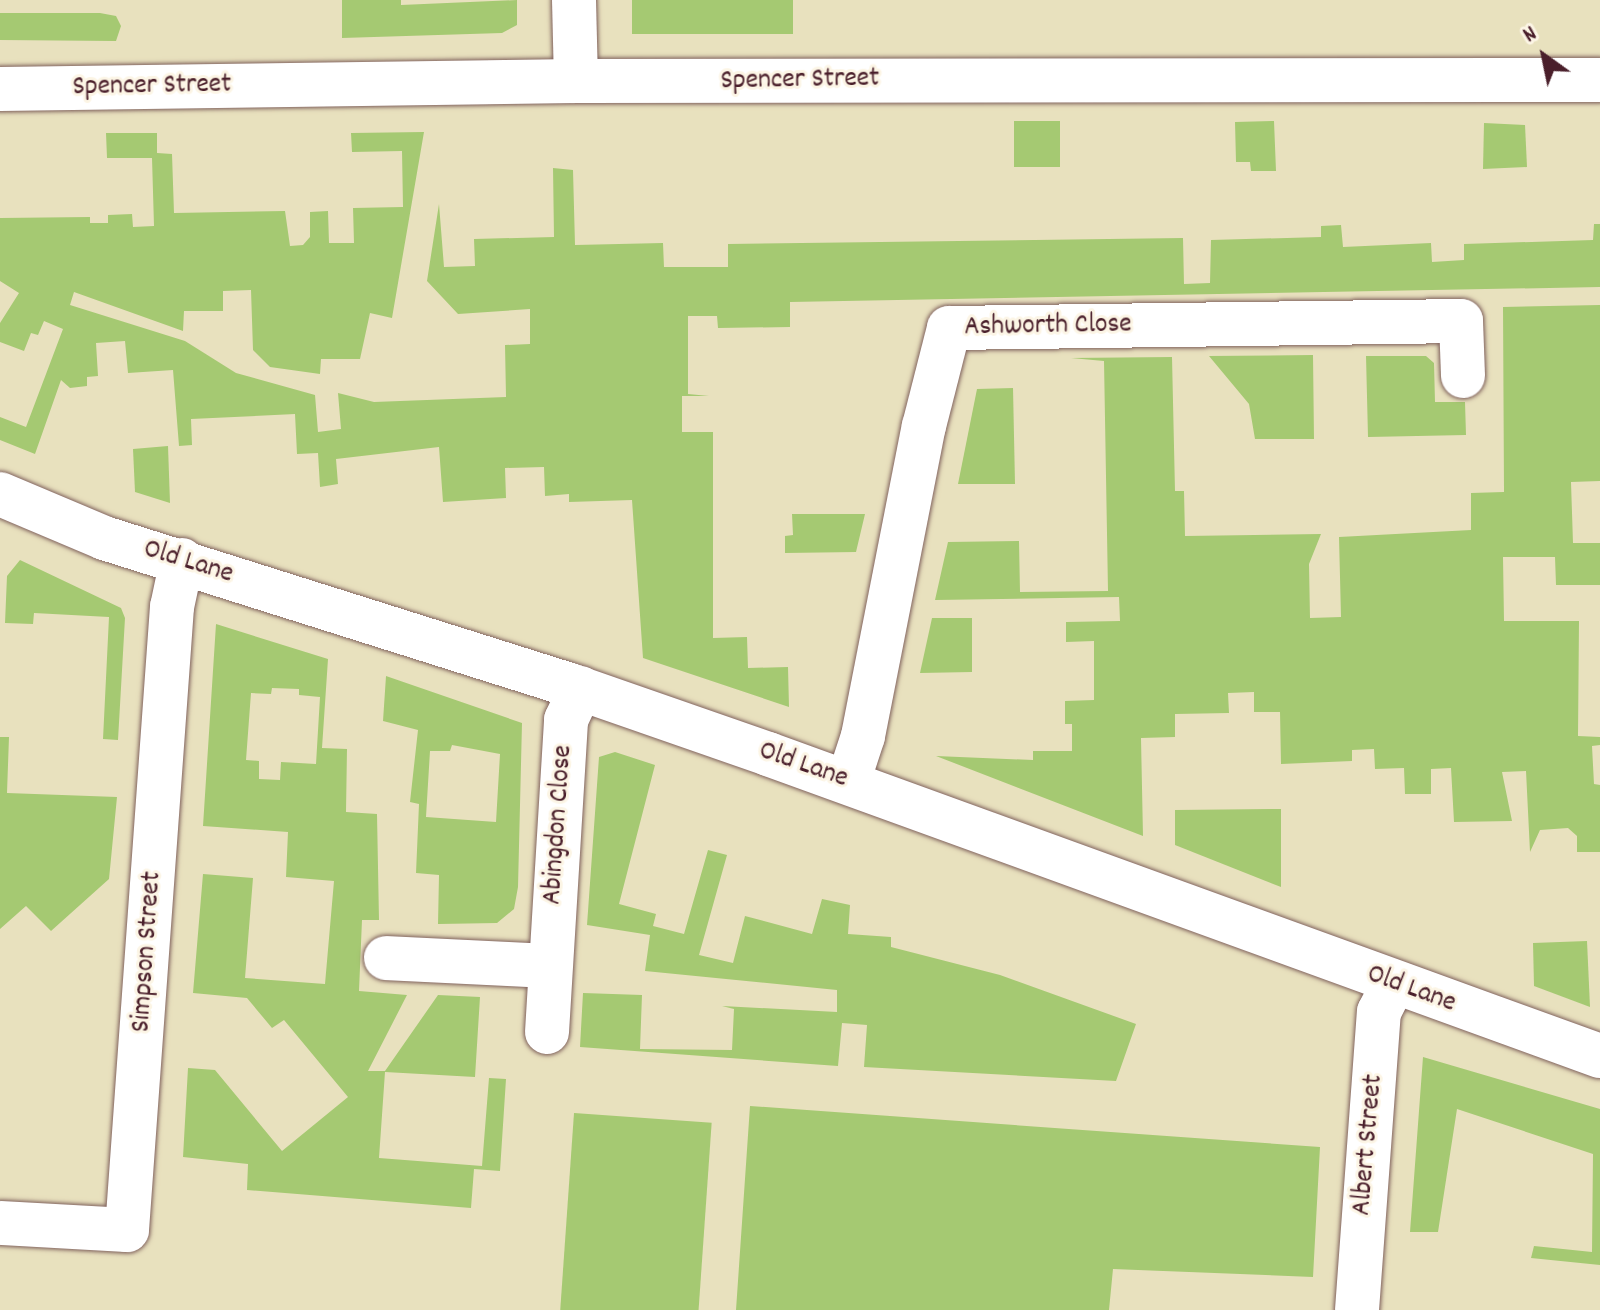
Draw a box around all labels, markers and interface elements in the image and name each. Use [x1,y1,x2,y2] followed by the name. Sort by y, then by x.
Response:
[1504,16,1584,96] north arrow
[1518,19,1544,51] text: N
[720,63,880,99] street label: Spencer Street
[72,69,232,105] street label: Spencer Street
[964,309,1132,345] street label: Ashworth Close
[139,533,237,593] street label: Old Lane
[754,735,852,797] street label: Old Lane
[537,744,581,906] street label: Abingdon Close
[126,870,170,1034] street label: Simpson Street
[1362,958,1460,1022] street label: Old Lane
[1346,1073,1392,1217] street label: Albert Street

